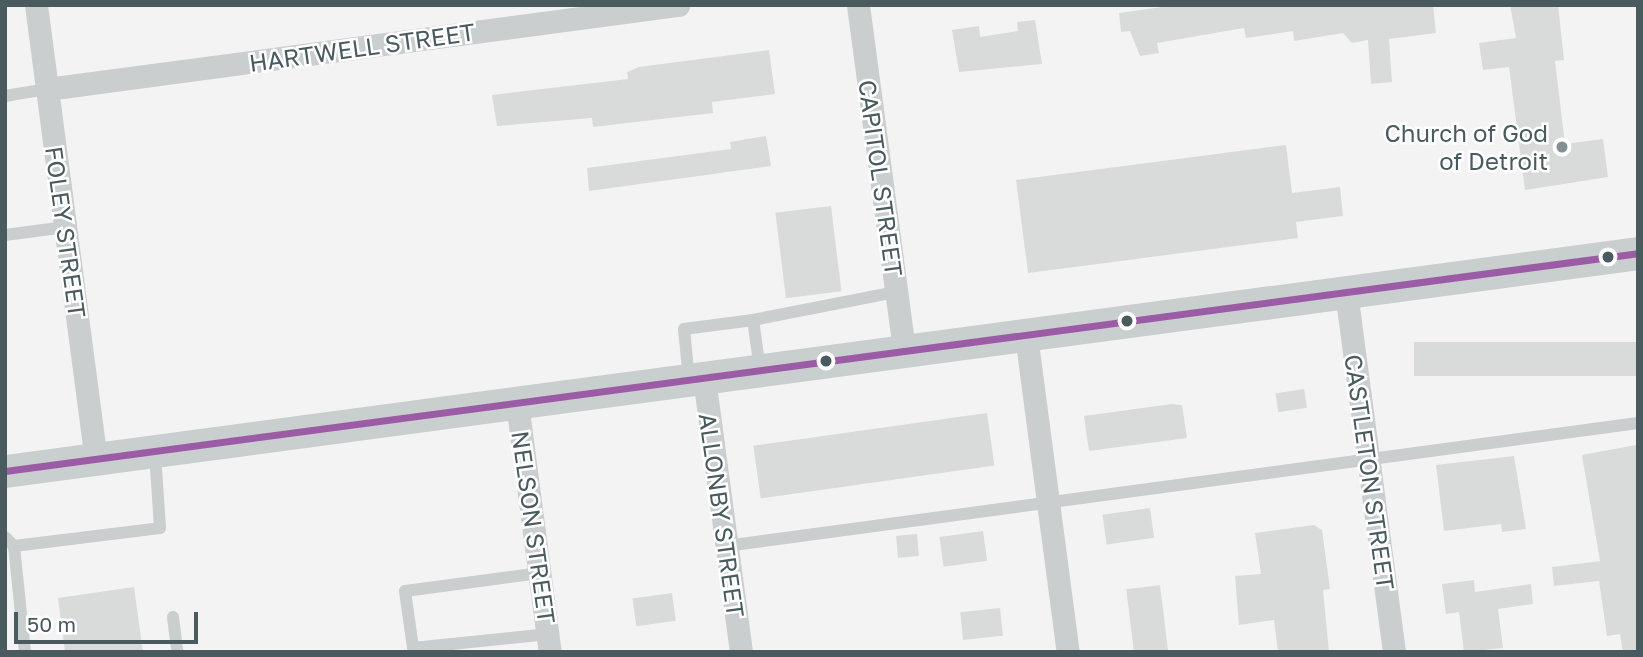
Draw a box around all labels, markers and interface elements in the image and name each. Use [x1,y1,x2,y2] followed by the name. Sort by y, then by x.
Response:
[247,17,477,77] street label: HARTWELL STREET
[853,78,909,278] street label: CAPITOL STREET
[1384,119,1548,175] place label: Church of God of Detroit
[1554,139,1570,155] marker: Church of God of Detroit
[40,145,92,319] street label: FOLEY STREET
[1601,250,1615,264] unlabelled marker
[1120,314,1134,328] unlabelled marker
[1339,352,1401,592] street label: CASTLETON STREET
[819,354,833,368] unlabelled marker
[693,411,751,619] street label: ALLONBY STREET
[506,429,562,625] street label: NELSON STREET
[18,598,201,642] scale bar
[27,611,76,637] text: 50 m

